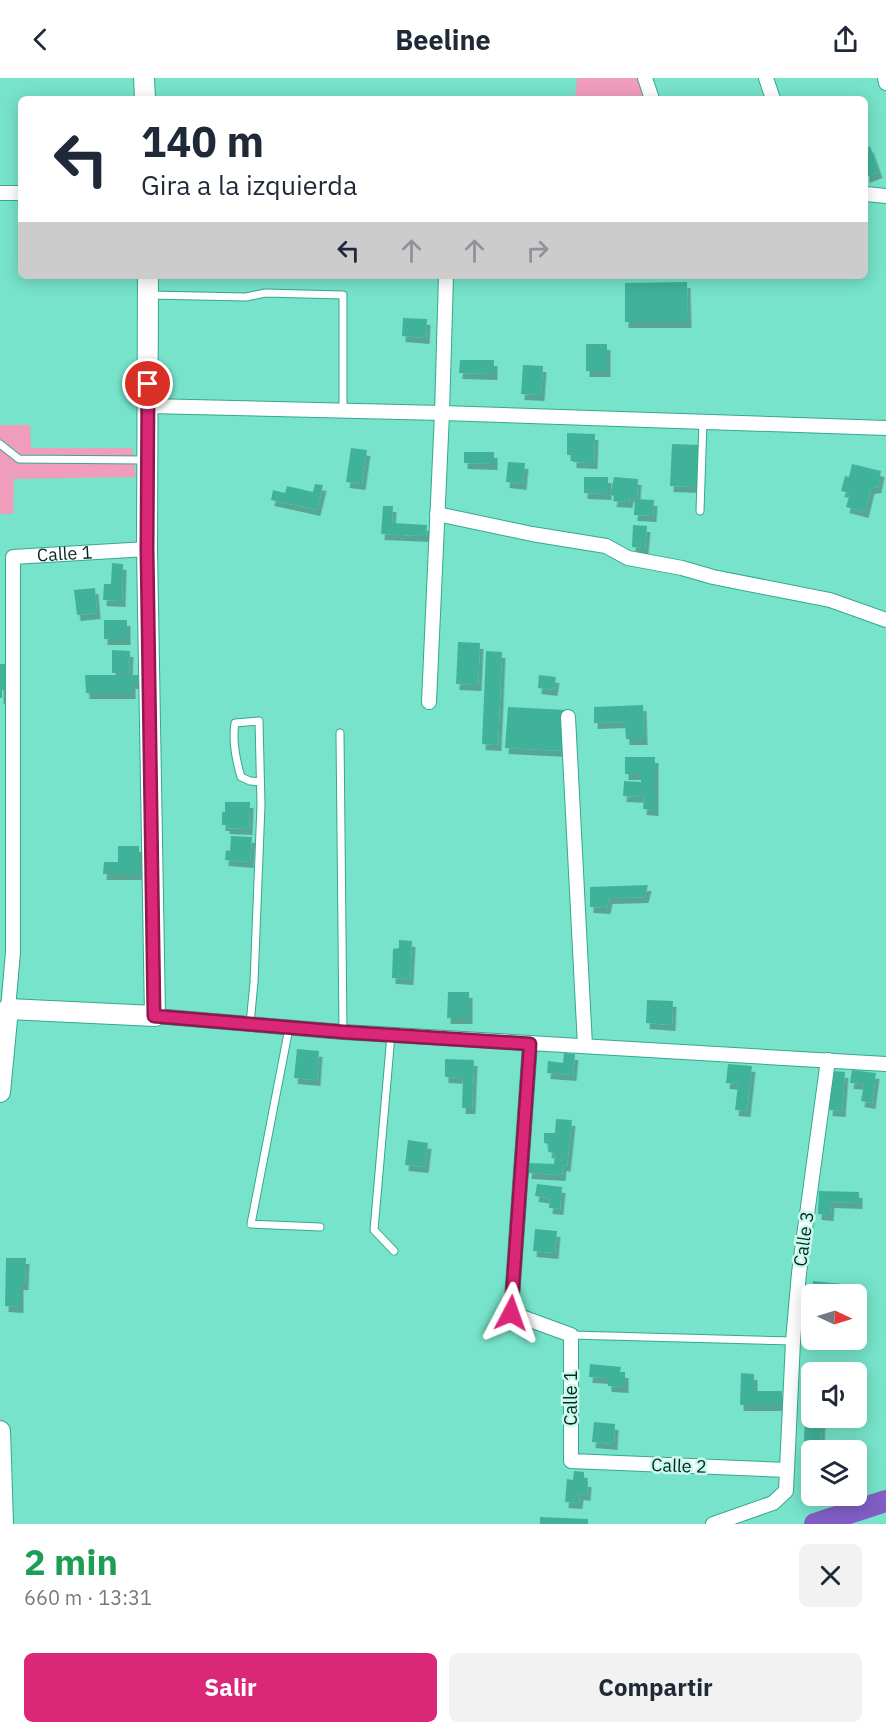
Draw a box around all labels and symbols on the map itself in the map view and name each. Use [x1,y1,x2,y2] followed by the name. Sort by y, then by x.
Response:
[122,358,173,409] pin
[36,540,93,567] street label: Calle 1
[788,1210,819,1268] street label: Calle 3
[479,1281,543,1345] position arrow
[801,1284,867,1350] north arrow
[559,1370,582,1426] street label: Calle 1
[651,1453,707,1478] street label: Calle 2

